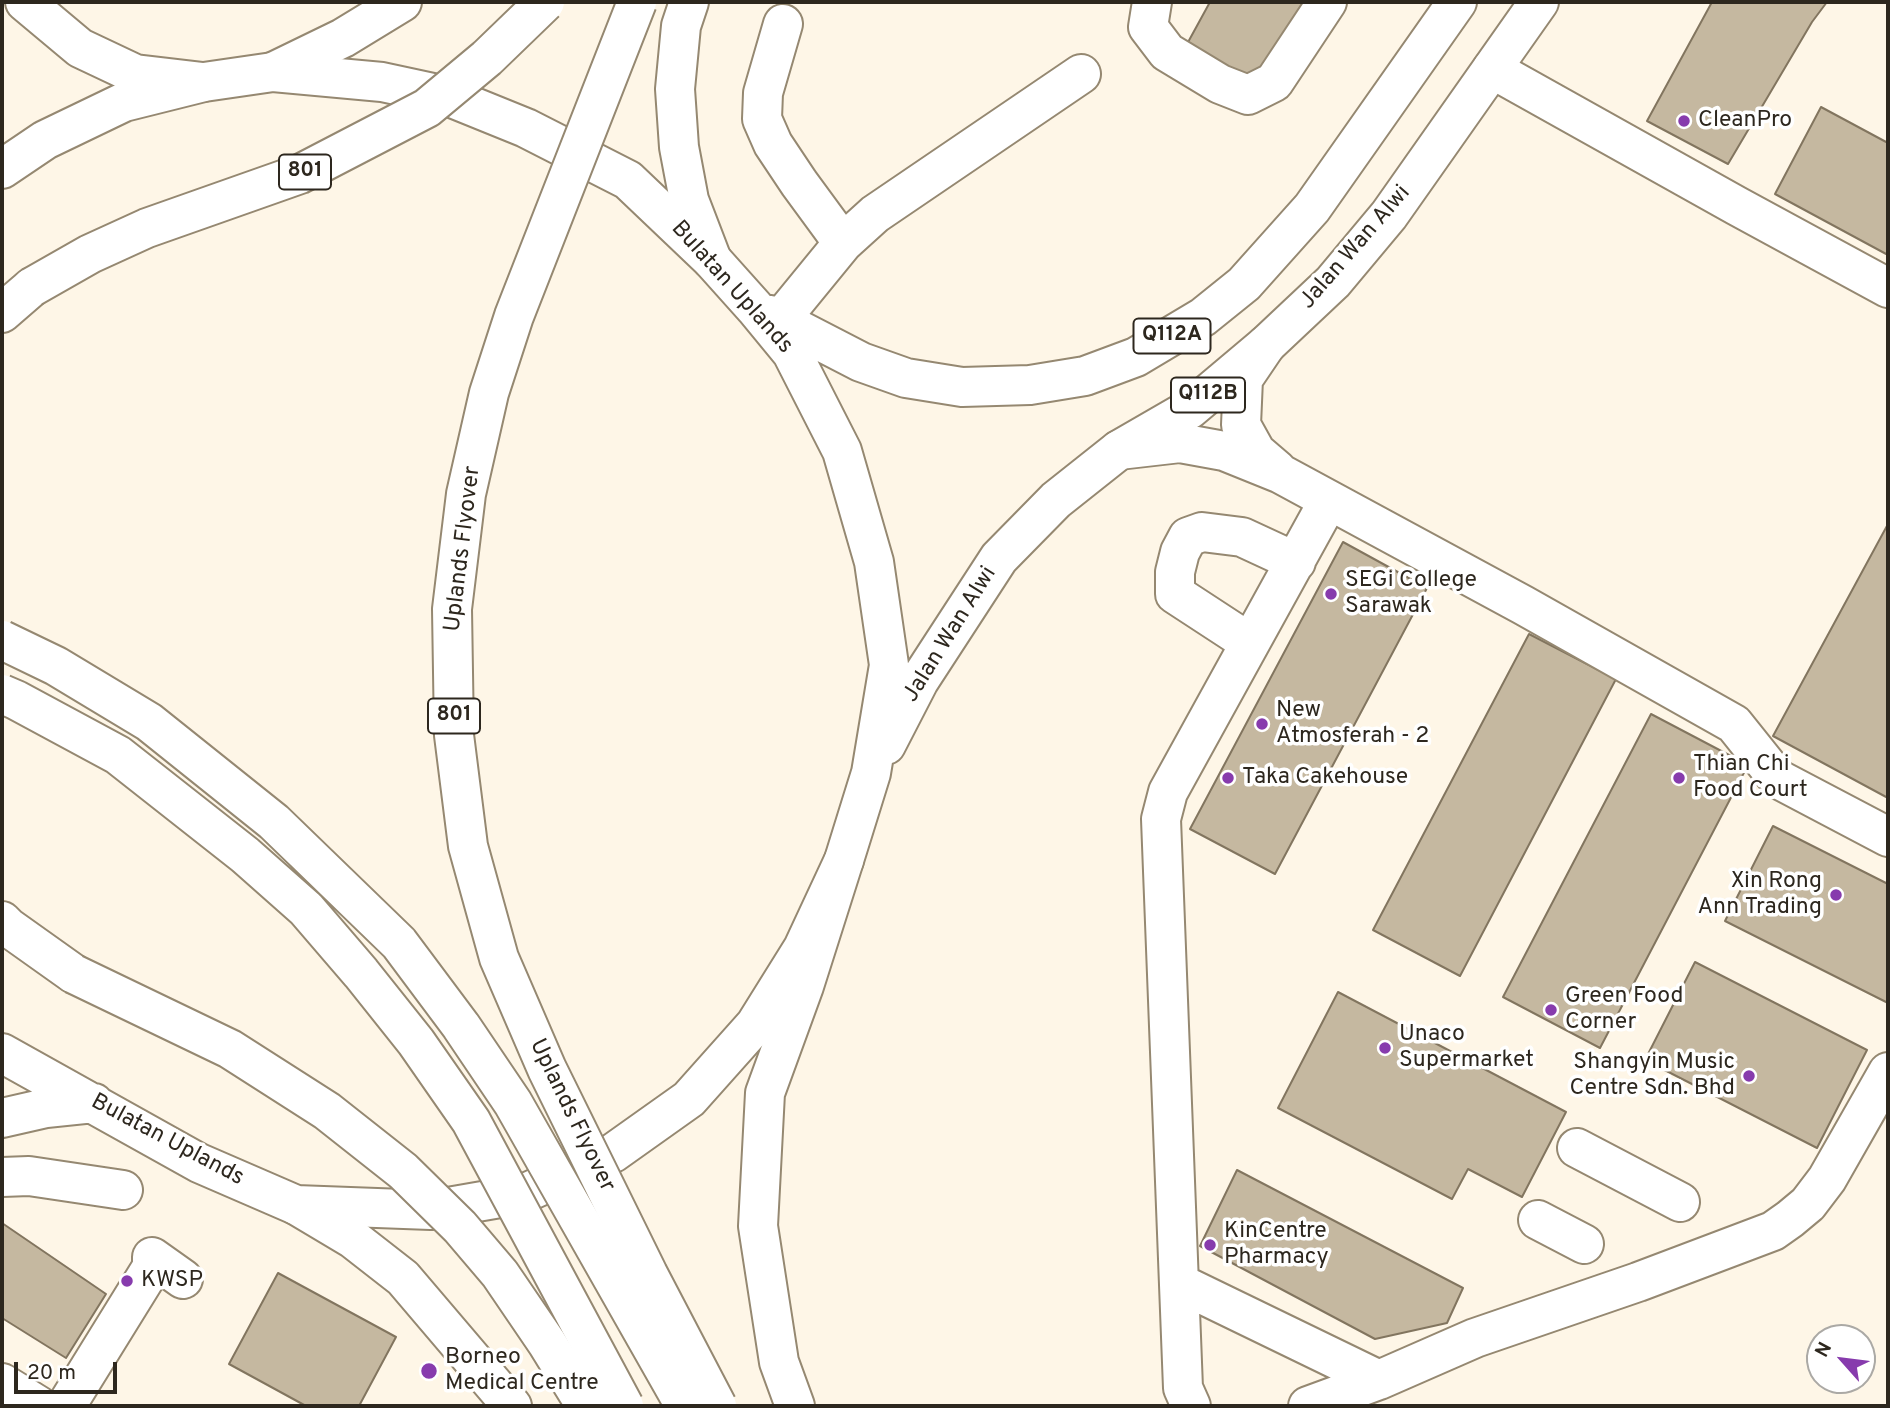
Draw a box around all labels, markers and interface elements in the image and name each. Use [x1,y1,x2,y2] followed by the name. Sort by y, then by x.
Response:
[1698,107,1792,135] place label: CleanPro
[1676,113,1692,129] marker: CleanPro
[279,154,331,190] road number: 801
[1295,181,1417,315] street label: Jalan Wan Alwi
[664,216,798,360] street label: Bulatan Uplands
[1134,318,1210,354] road number: Q112A
[1171,378,1245,412] road number: Q112B
[440,465,488,633] street label: Uplands Flyover
[898,562,1004,708] street label: Jalan Wan Alwi
[1345,567,1477,621] place label: SEGi College Sarawak
[1323,586,1339,602] marker: SEGi College Sarawak
[1276,697,1429,751] place label: New Atmosferah - 2
[428,698,480,734] road number: 801
[1254,716,1270,732] marker: New Atmosferah - 2
[1693,751,1808,805] place label: Thian Chi Food Court
[1242,764,1408,792] place label: Taka Cakehouse
[1220,770,1236,786] marker: Taka Cakehouse
[1671,770,1687,786] marker: Thian Chi Food Court
[1697,868,1822,922] place label: Xin Rong Ann Trading
[1828,887,1844,903] marker: Xin Rong Ann Trading
[1565,983,1683,1037] place label: Green Food Corner
[1543,1002,1559,1018] marker: Green Food Corner
[1399,1021,1534,1075] place label: Unaco Supermarket
[522,1035,620,1197] street label: Uplands Flyover
[1377,1040,1393,1056] marker: Unaco Supermarket
[1570,1049,1735,1103] place label: Shangyin Music Centre Sdn. Bhd
[1741,1068,1757,1084] marker: Shangyin Music Centre Sdn. Bhd
[86,1089,248,1193] street label: Bulatan Uplands
[1224,1218,1329,1272] place label: KinCentre Pharmacy
[1202,1237,1218,1253] marker: KinCentre Pharmacy
[141,1267,203,1295] place label: KWSP
[119,1273,135,1289] marker: KWSP
[1806,1324,1876,1394] north arrow
[1810,1338,1838,1362] text: N
[445,1344,599,1398] place label: Borneo Medical Centre
[18,1348,121,1392] scale bar
[27,1360,76,1387] text: 20 m
[419,1361,439,1381] marker: Borneo Medical Centre

